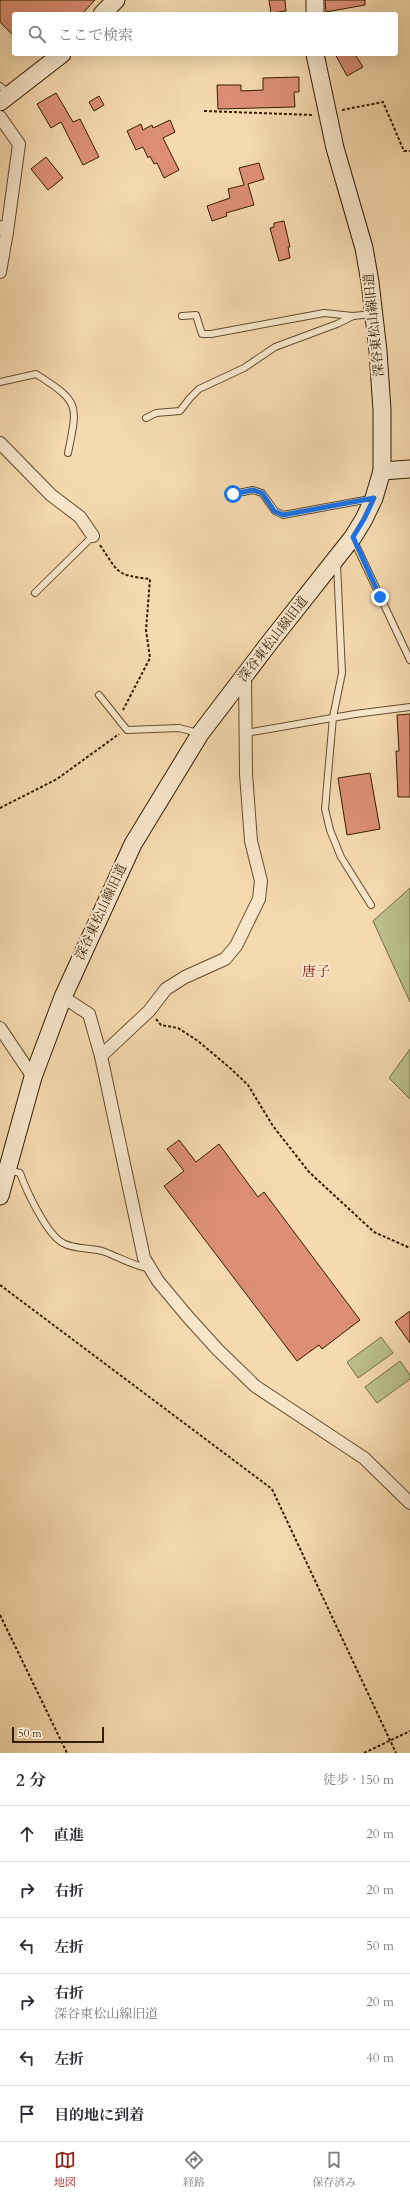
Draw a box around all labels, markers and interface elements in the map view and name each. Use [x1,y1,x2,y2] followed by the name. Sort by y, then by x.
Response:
[12,12,398,56] search box
[26,23,48,45] icon: search
[58,25,133,45] text: ここで検索
[360,272,388,378] street label: 深谷東松山線旧道
[224,485,242,503] route start
[371,588,389,606] route end
[234,592,312,686] street label: 深谷東松山線旧道
[71,861,131,963] street label: 深谷東松山線旧道
[302,962,330,981] district label: 唐子
[12,1725,104,1744] scale bar
[18,1726,42,1741] text: 50 m
[16,1769,46,1792] text: 2 分
[323,1771,394,1789] text: 徒歩 · 150 m
[16,1823,38,1845] icon: ahead
[54,1825,84,1845] text: 直進
[366,1825,394,1843] text: 20 m
[16,1879,38,1901] icon: right
[54,1881,84,1901] text: 右折
[366,1881,394,1899] text: 20 m
[16,1935,38,1957] icon: left
[54,1937,84,1957] text: 左折
[366,1937,394,1955] text: 50 m
[54,1983,84,2003] text: 右折
[16,1991,38,2013] icon: right
[366,1993,394,2011] text: 20 m
[54,2005,158,2023] text: 深谷東松山線旧道
[16,2047,38,2069] icon: left
[54,2049,84,2069] text: 左折
[366,2049,394,2067] text: 40 m
[16,2103,38,2125] icon: arrive
[54,2105,144,2125] text: 目的地に到着
[54,2149,76,2190] tab: 地図
[183,2149,205,2190] tab: 経路
[312,2149,356,2190] tab: 保存済み

